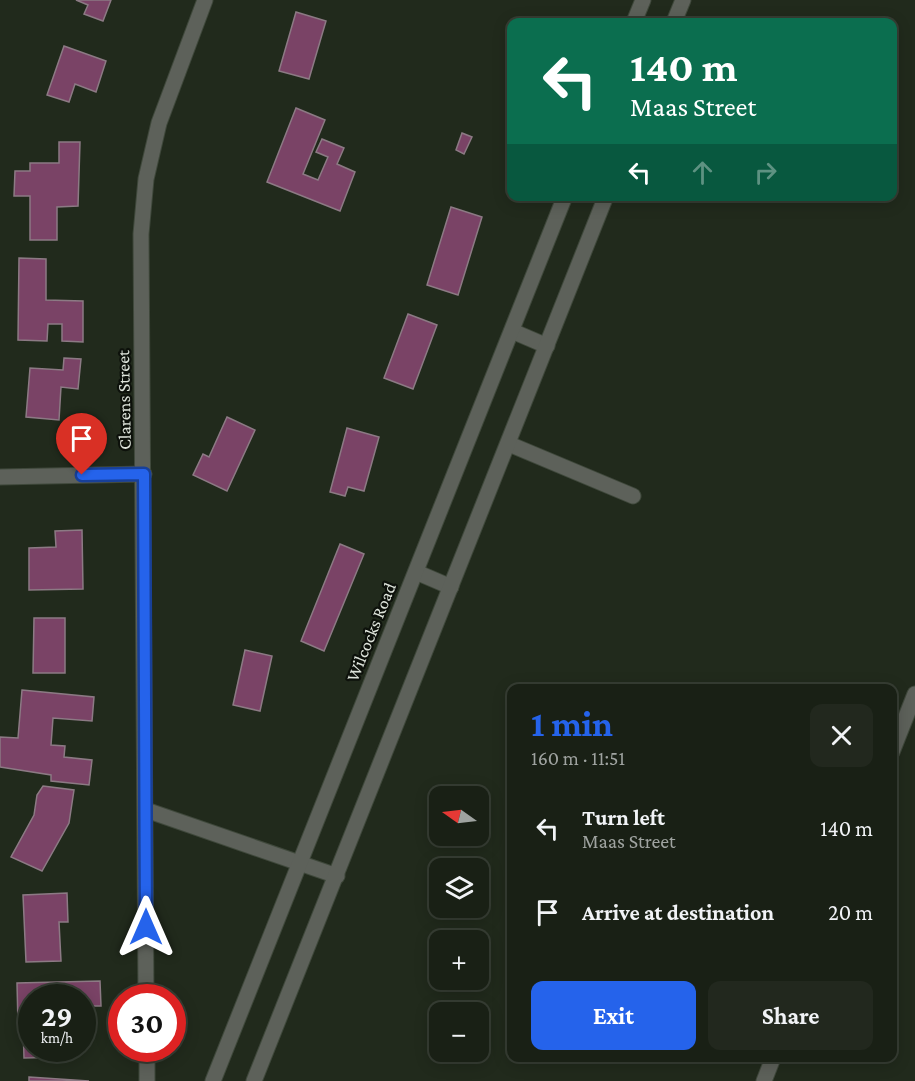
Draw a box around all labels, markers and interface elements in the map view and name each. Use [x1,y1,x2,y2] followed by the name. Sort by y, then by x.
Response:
[531,42,609,120] icon: left
[630,43,738,90] text: 140 m
[630,92,756,122] text: Maas Street
[623,156,656,189] icon: left
[686,156,719,189] icon: ahead
[749,156,782,189] icon: right
[113,349,135,450] street label: Clarens Street
[56,413,107,475] pin
[65,422,98,455] icon: arrive
[342,579,400,684] street label: Wilcocks Road
[531,704,613,744] text: 1 min
[810,704,873,767] button: close
[531,747,625,769] text: 160 m · 11:51
[429,786,489,846] north arrow
[429,786,489,1062] map controls
[582,805,665,830] text: Turn left
[531,812,564,845] icon: left
[820,816,873,841] text: 140 m
[582,830,676,852] text: Maas Street
[429,858,489,918] button: layers
[114,895,178,959] position arrow
[531,896,564,929] icon: arrive
[582,900,774,925] text: Arrive at destination
[828,900,873,925] text: 20 m
[429,930,489,990] button: +
[531,981,696,1050] button: Exit
[708,981,873,1050] button: Share
[108,984,186,1062] speed limit sign: 30
[41,999,73,1032] text: 29
[429,1002,489,1062] button: −
[41,1030,73,1046] text: km/h

